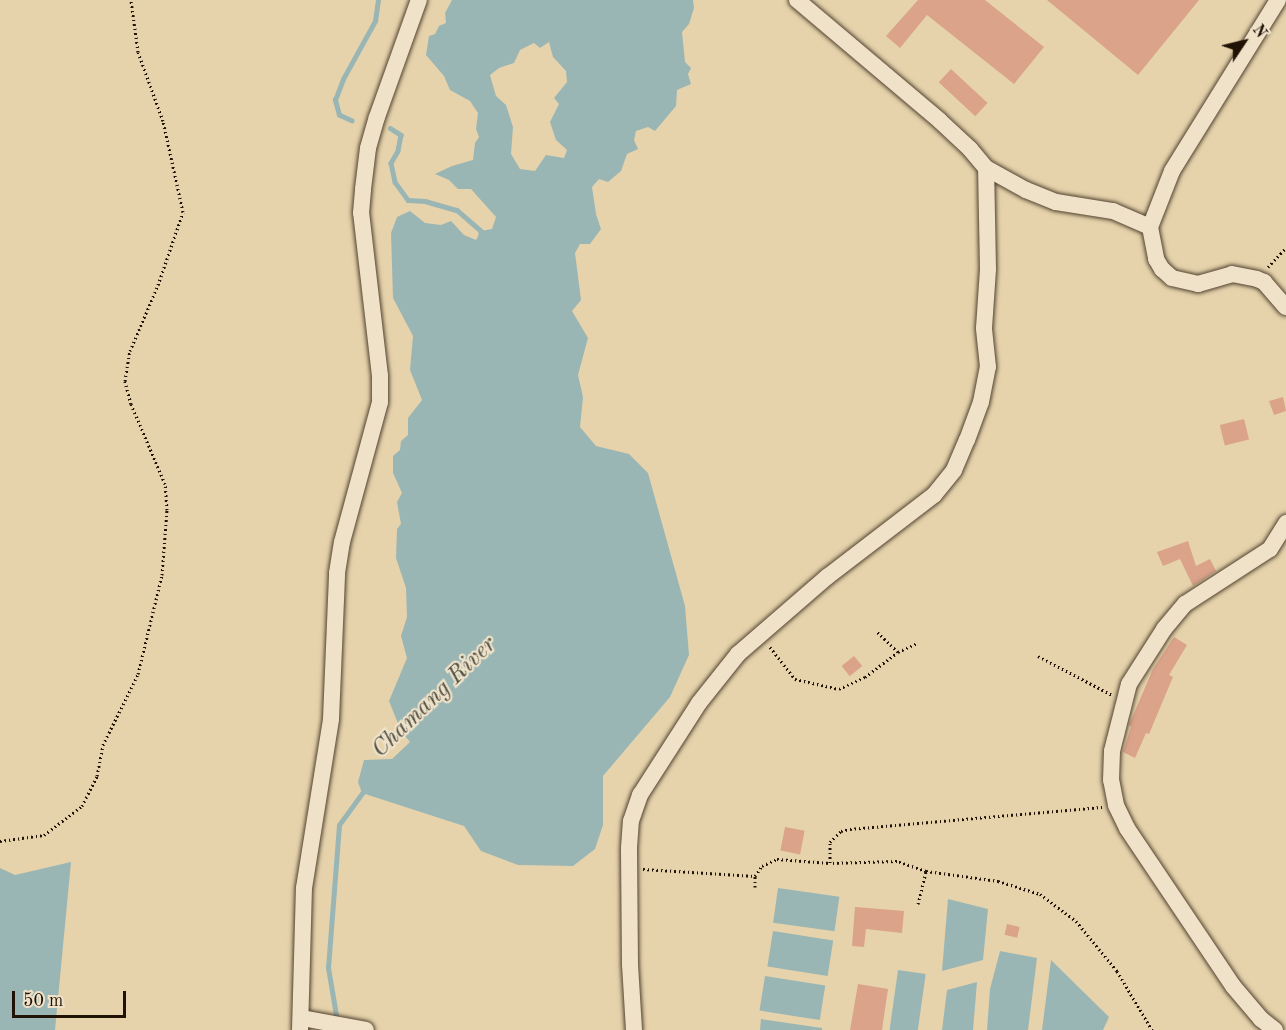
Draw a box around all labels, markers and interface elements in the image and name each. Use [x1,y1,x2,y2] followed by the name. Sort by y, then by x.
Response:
[1214,12,1274,72] north arrow
[1249,22,1269,41] text: N
[367,631,503,765] water label: Chamang River
[15,979,129,1017] scale bar
[23,992,63,1010] text: 50 m

